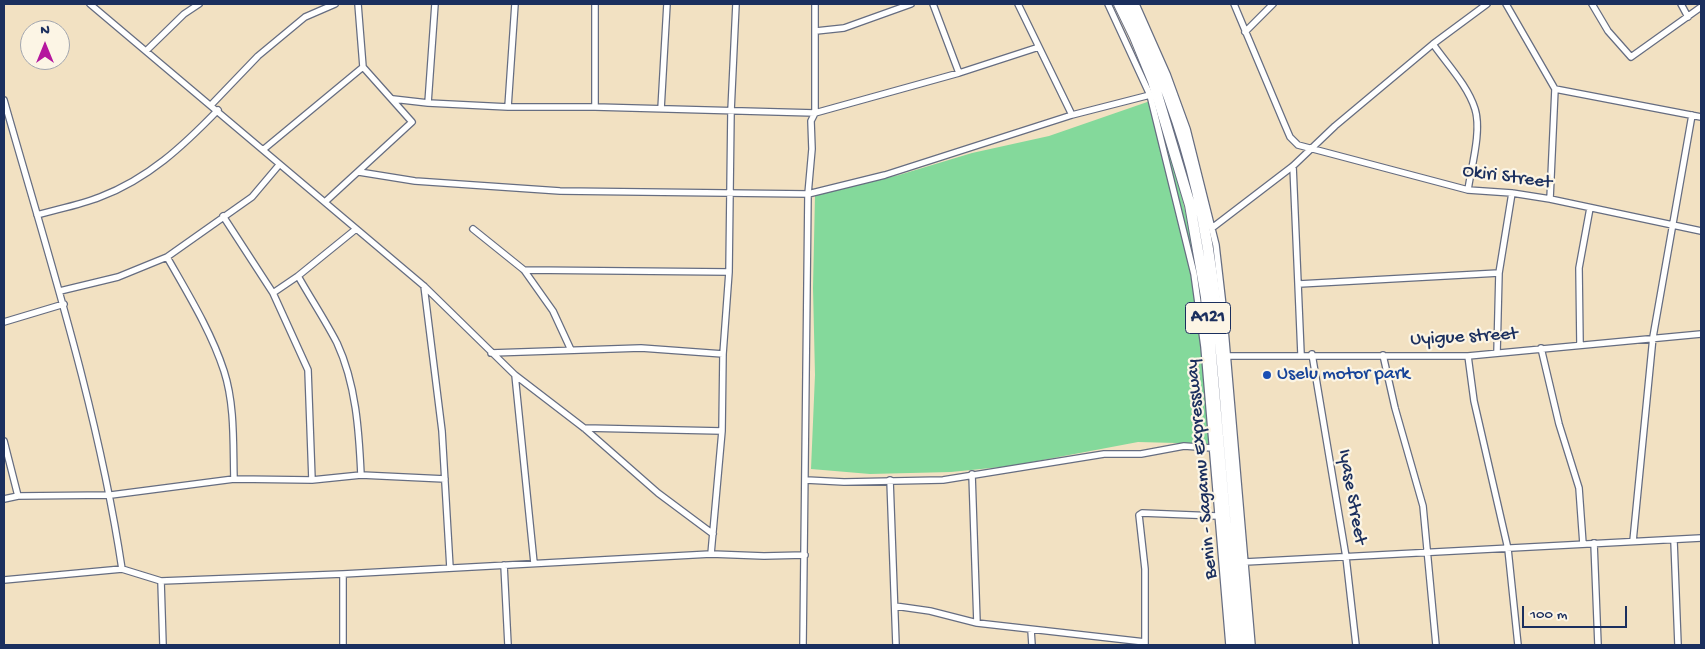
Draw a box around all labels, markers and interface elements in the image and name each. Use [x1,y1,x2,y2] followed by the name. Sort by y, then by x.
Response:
[20,20,70,70] north arrow
[40,22,50,39] text: N
[1461,160,1553,196] street label: Okiri Street
[1186,302,1230,334] road number: A121
[1410,324,1518,352] street label: Uyigue street
[1182,358,1224,580] street label: Benin - Sagamu Expressway
[1277,364,1410,386] place label: Uselu motor park
[1261,369,1273,381] marker: Uselu motor park
[1331,448,1371,546] street label: Iyase Street
[1525,596,1630,628] scale bar
[1530,606,1567,624] text: 100 m

